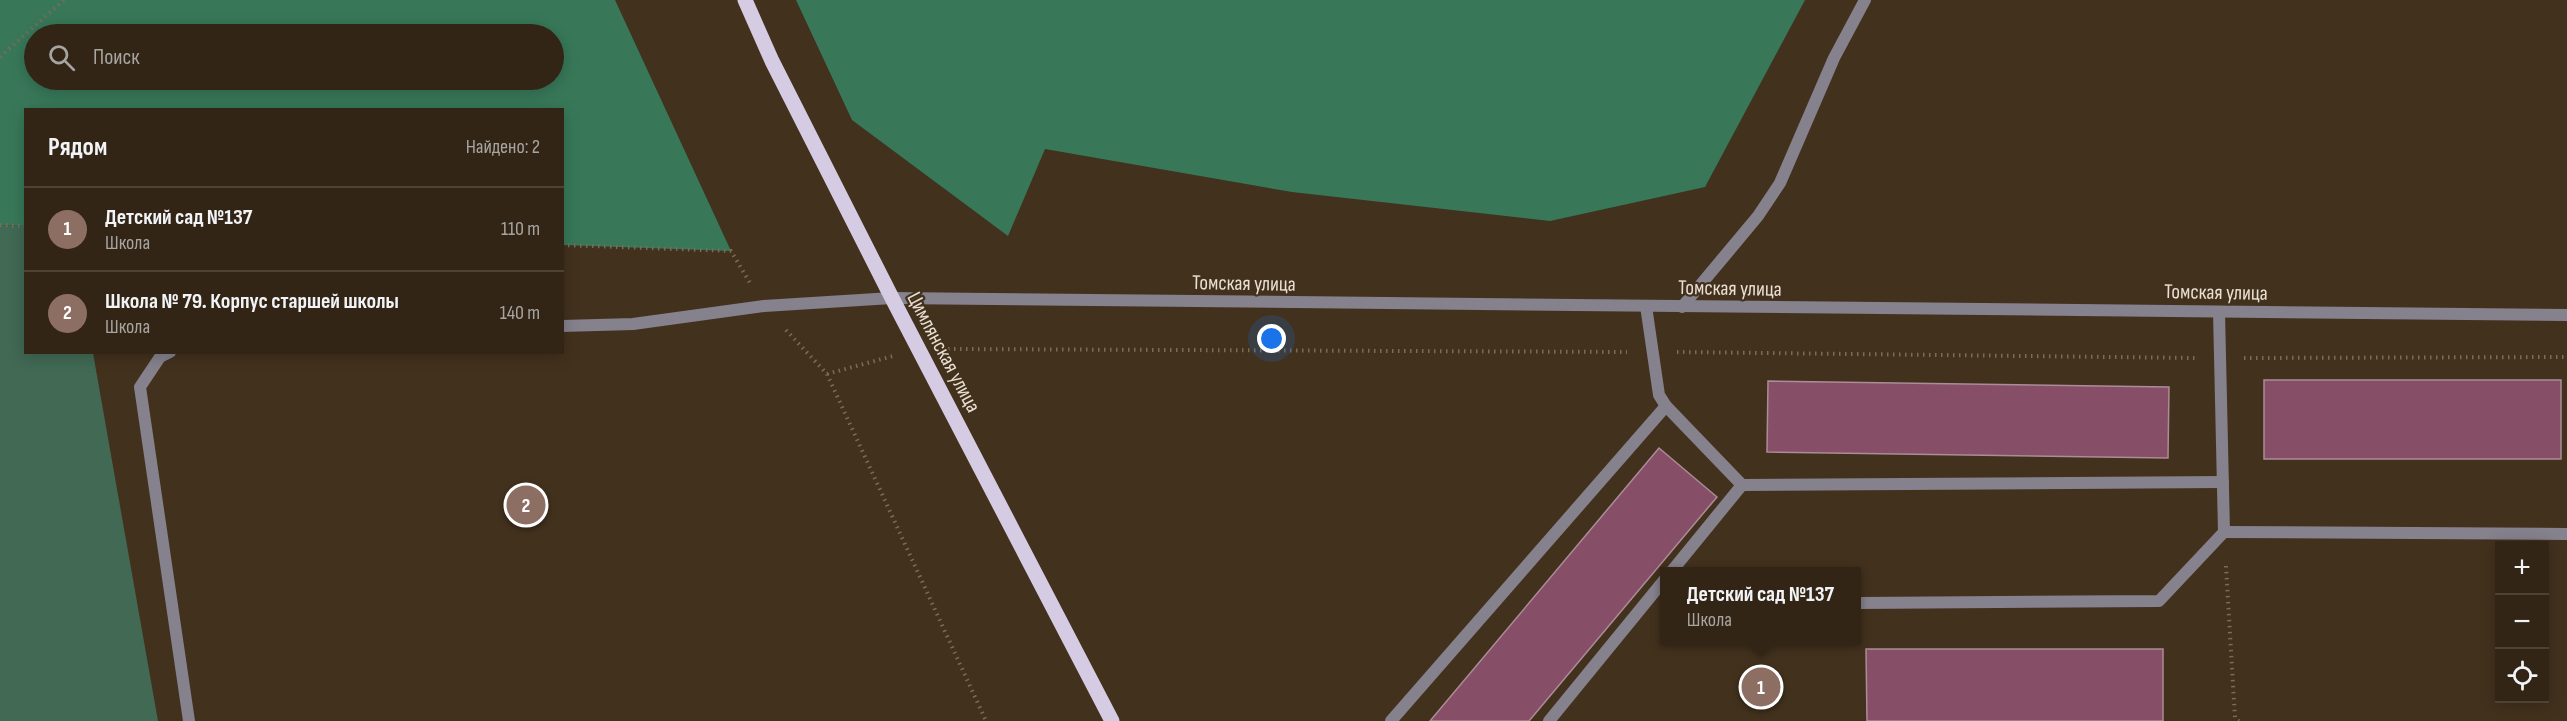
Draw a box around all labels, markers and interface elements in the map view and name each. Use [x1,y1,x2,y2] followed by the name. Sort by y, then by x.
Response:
[24,24,564,90] search box
[45,41,78,74] icon: search
[93,44,139,71] text: Поиск
[48,132,107,163] text: Рядом
[466,135,540,159] text: Найдено: 2
[105,204,252,231] text: Детский сад №137
[64,217,71,241] text: 1
[501,217,540,241] text: 110 m
[105,231,150,255] text: Школа
[1192,270,1296,297] street label: Томская улица
[1678,275,1782,302] street label: Томская улица
[2164,279,2268,306] street label: Томская улица
[105,288,399,315] text: Школа № 79. Корпус старшей школы
[901,288,986,417] street label: Цимлянская улица
[63,301,72,325] text: 2
[500,301,540,325] text: 140 m
[105,315,150,339] text: Школа
[1257,324,1286,353] your location
[506,482,546,528] pin: 2
[2495,541,2549,703] map controls
[2495,541,2549,595] button: +
[1660,567,1861,645] popup
[1687,581,1834,608] text: Детский сад №137
[2495,595,2549,649] button: −
[1687,608,1732,632] text: Школа
[2495,649,2549,703] button: locate
[1742,664,1780,710] pin: 1

